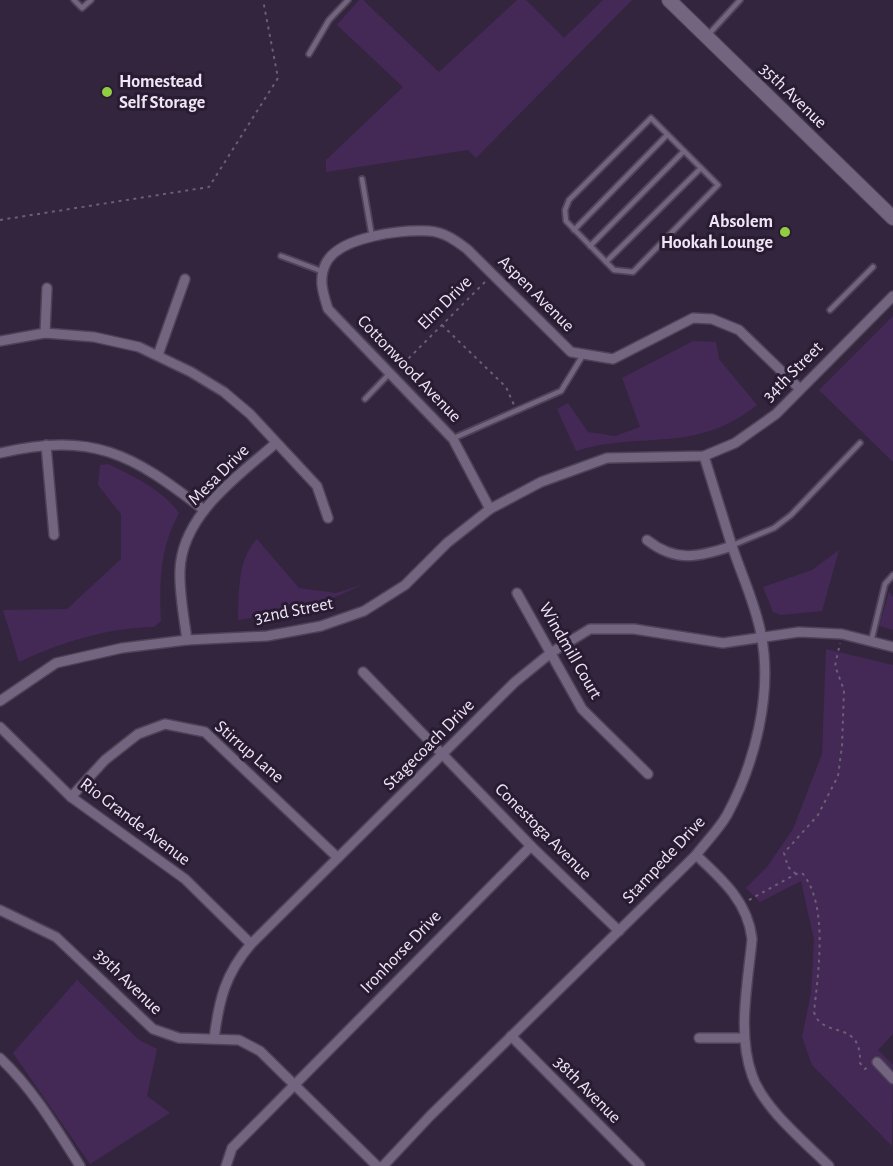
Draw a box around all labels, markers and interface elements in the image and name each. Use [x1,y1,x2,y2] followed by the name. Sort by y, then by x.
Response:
[756,60,830,132] street label: 35th Avenue
[119,73,205,112] place label: Homestead Self Storage
[100,85,114,99] marker: Homestead Self Storage
[661,213,773,252] place label: Absolem Hookah Lounge
[778,225,792,239] marker: Absolem Hookah Lounge
[495,253,577,335] street label: Aspen Avenue
[415,273,475,333] street label: Elm Drive
[354,312,464,426] street label: Cottonwood Avenue
[760,338,827,405] street label: 34th Street
[185,441,253,509] street label: Mesa Drive
[253,595,335,627] street label: 32nd Street
[535,600,605,703] street label: Windmill Court
[380,696,478,794] street label: Stagecoach Drive
[211,717,287,787] street label: Stirrup Lane
[77,775,193,869] street label: Rio Grande Avenue
[491,780,595,884] street label: Conestoga Avenue
[619,813,709,907] street label: Stampede Drive
[357,907,445,997] street label: Ironhorse Drive
[91,946,165,1018] street label: 39th Avenue
[550,1053,624,1127] street label: 38th Avenue

